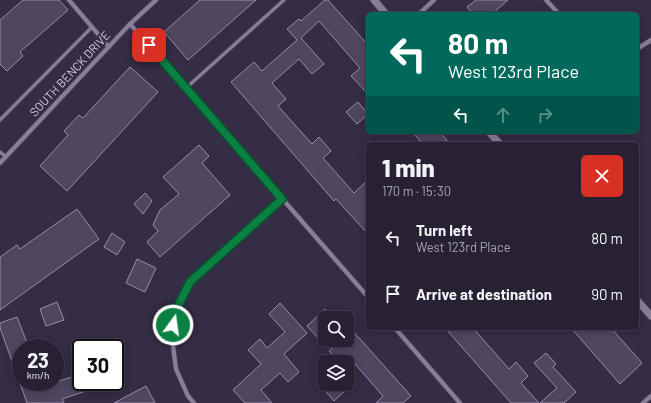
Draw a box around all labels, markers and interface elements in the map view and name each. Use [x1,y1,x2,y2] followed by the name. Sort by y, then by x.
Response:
[448,26,508,60] text: 80 m
[26,28,112,119] street label: SOUTH BENCK DRIVE
[132,28,166,62] pin
[382,28,434,80] icon: left
[138,34,160,56] icon: arrive
[448,60,579,82] text: West 123rd Place
[450,104,472,126] icon: left
[492,104,514,126] icon: ahead
[534,104,556,126] icon: right
[382,153,435,182] text: 1 min
[581,155,623,197] button: close
[382,183,451,199] text: 170 m · 15:30
[416,221,472,239] text: Turn left
[382,227,404,249] icon: left
[591,229,623,247] text: 80 m
[416,239,511,255] text: West 123rd Place
[382,283,404,305] icon: arrive
[416,285,552,303] text: Arrive at destination
[591,285,623,303] text: 90 m
[152,304,194,346] position arrow
[318,311,354,391] map controls
[318,311,354,347] button: search
[72,339,124,391] speed limit sign: 30
[27,348,49,372] text: 23
[318,355,354,391] button: layers
[27,369,49,381] text: km/h

